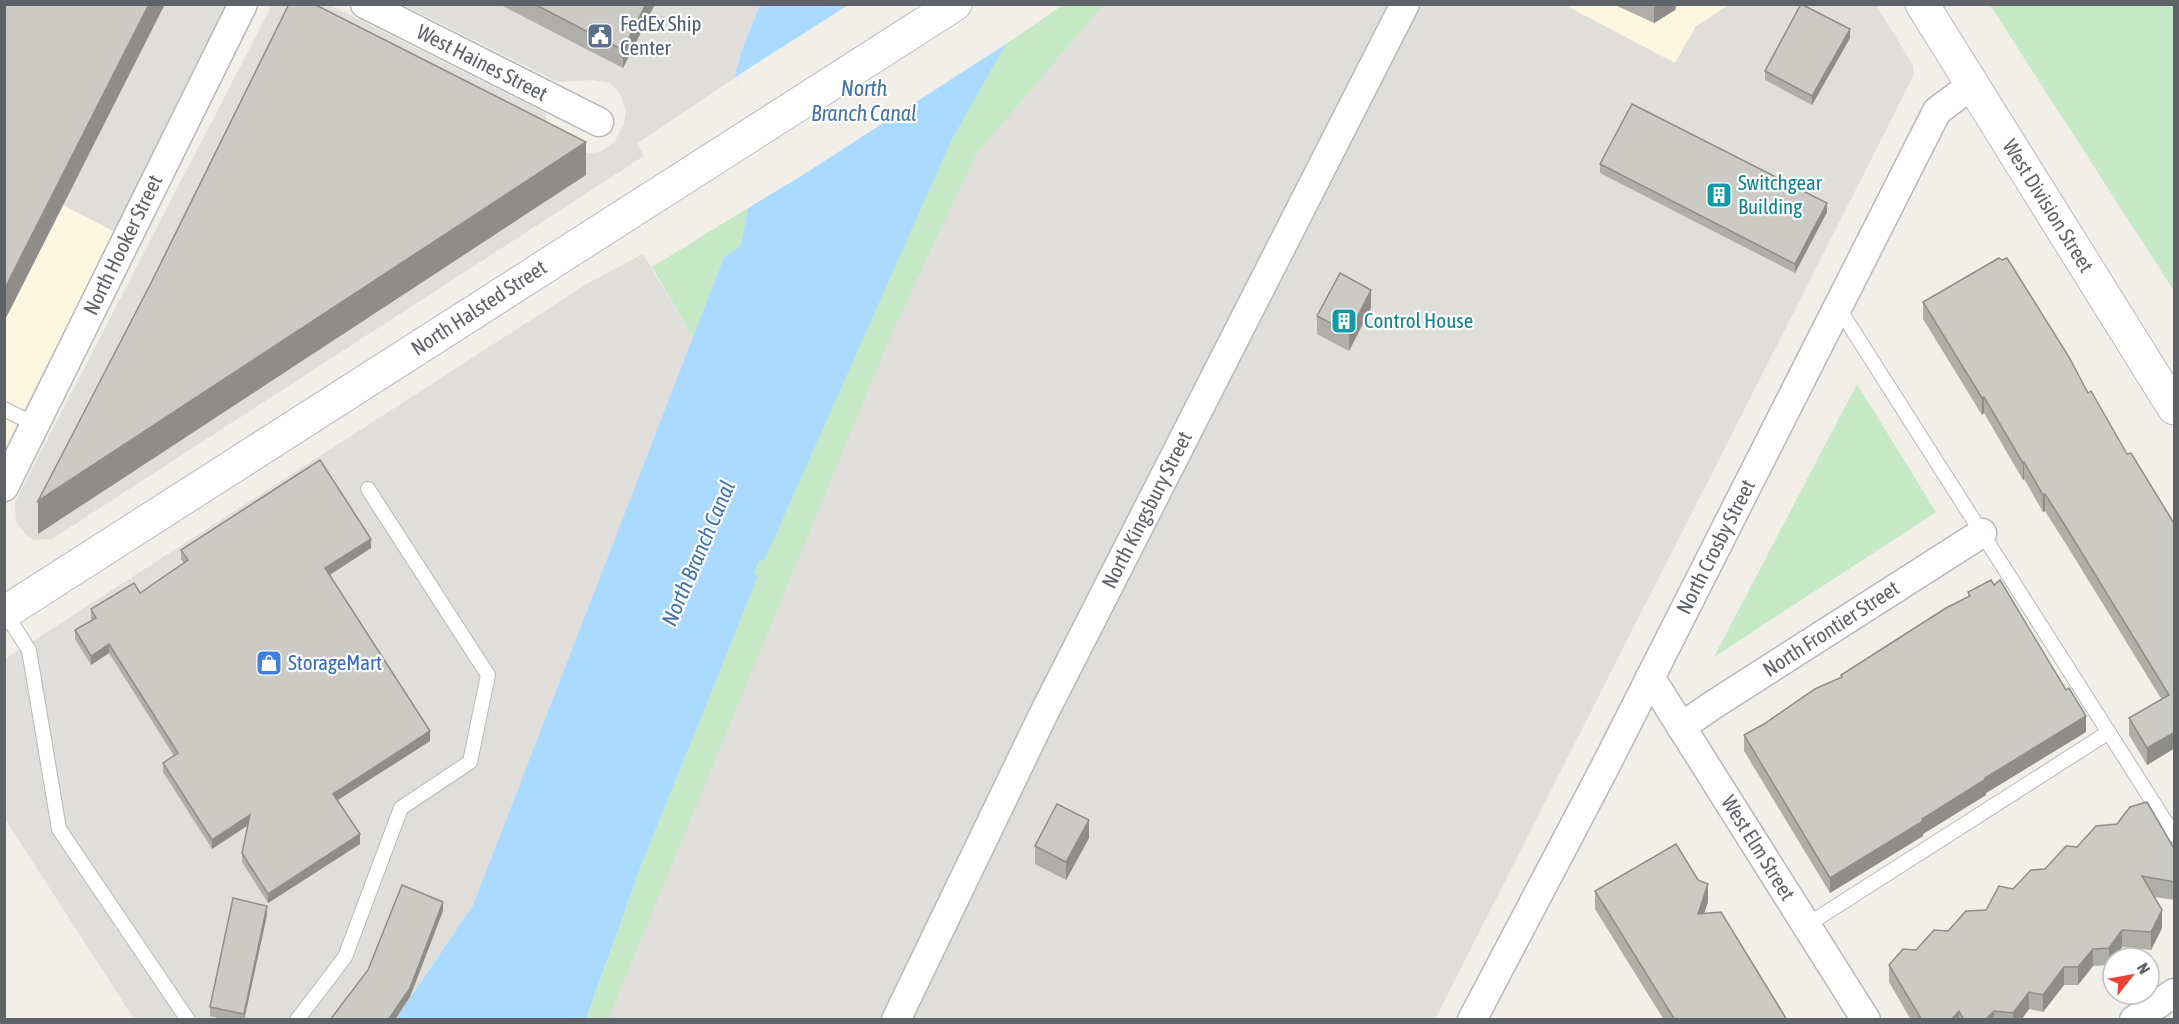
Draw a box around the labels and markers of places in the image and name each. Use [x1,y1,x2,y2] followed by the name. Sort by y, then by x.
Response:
[620,11,702,59] place label: FedEx Ship Center
[585,21,615,51] public building icon: FedEx Ship Center
[1738,170,1823,218] place label: Switchgear Building
[1704,180,1734,210] building icon: Switchgear Building
[1329,306,1359,336] building icon: Control House
[1364,308,1473,332] place label: Control House
[254,648,284,678] shop icon: StorageMart
[288,650,382,674] place label: StorageMart

